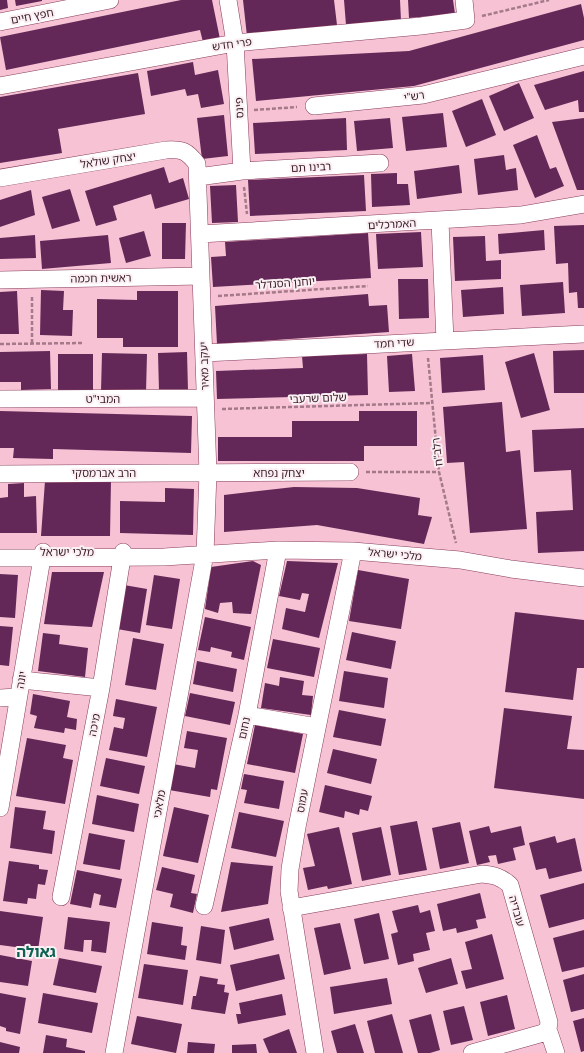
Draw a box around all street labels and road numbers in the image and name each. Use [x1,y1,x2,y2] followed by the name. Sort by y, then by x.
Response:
[9,5,55,27] street label: חפץ חיים
[211,34,253,54] street label: פרי חדש
[403,88,425,104] street label: רש"י
[231,97,247,119] street label: פינס
[79,149,137,171] street label: יצחק שולאל
[291,159,331,175] street label: רבינו תם
[367,216,417,232] street label: האמרכלים
[70,270,132,286] street label: ראשית חכמה
[255,274,315,292] street label: יוחנן הסנדלר
[373,335,415,351] street label: שדי חמד
[196,341,212,391] street label: יעקב מאיר
[289,390,347,406] street label: שלום שרעבי
[86,392,120,406] street label: המבי"ט
[428,437,446,467] street label: רלב"ח
[72,466,136,480] street label: הרב אברמסקי
[253,466,305,480] street label: יצחק נפחא
[40,545,94,559] street label: מלכי ישראל
[367,545,423,563] street label: מלכי ישראל
[13,670,29,690] street label: יונה
[85,712,103,738] street label: מיכה
[235,716,253,740] street label: נחום
[293,788,311,814] street label: עמוס
[150,789,168,819] street label: מלאכי
[506,894,528,928] street label: עובדיה

